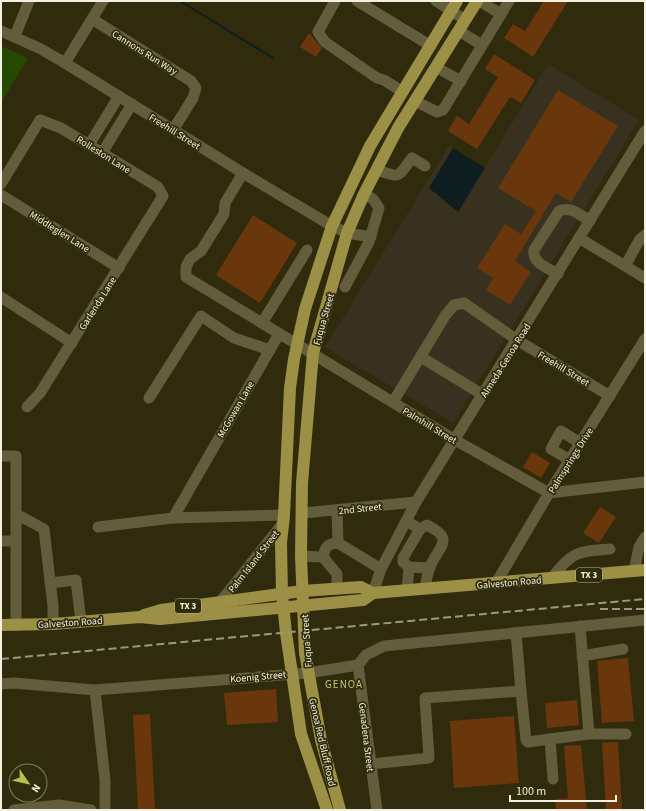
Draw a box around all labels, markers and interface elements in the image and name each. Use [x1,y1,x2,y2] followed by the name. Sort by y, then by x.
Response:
[109,27,180,79] street label: Cannons Run Way
[146,111,203,153] street label: Freehill Street
[74,133,133,177] street label: Rolleston Lane
[27,208,92,256] street label: Middleglen Lane
[76,274,120,333] street label: Garlenda Lane
[310,291,338,347] street label: Fuqua Street
[477,321,534,400] street label: Almeda-Genoa Road
[535,348,593,390] street label: Freehill Street
[214,379,258,440] street label: McGowan Lane
[400,404,460,448] street label: Palmhill Street
[545,425,597,496] street label: Palmsprings Drive
[338,500,383,518] street label: 2nd Street
[225,527,283,596] street label: Palm Island Street
[576,568,602,582] road number: TX 3
[476,573,542,593] street label: Galveston Road
[175,599,201,613] road number: TX 3
[298,613,316,668] street label: Fuqua Street
[37,614,103,632] street label: Galveston Road
[230,668,287,686] street label: Koenig Street
[325,677,363,692] district label: GENOA
[305,697,339,788] street label: Genoa Red Bluff Road
[355,702,377,773] street label: Genadena Street
[8,763,48,803] north arrow
[510,777,616,803] scale bar
[28,781,44,796] text: N
[516,783,546,800] text: 100 m

